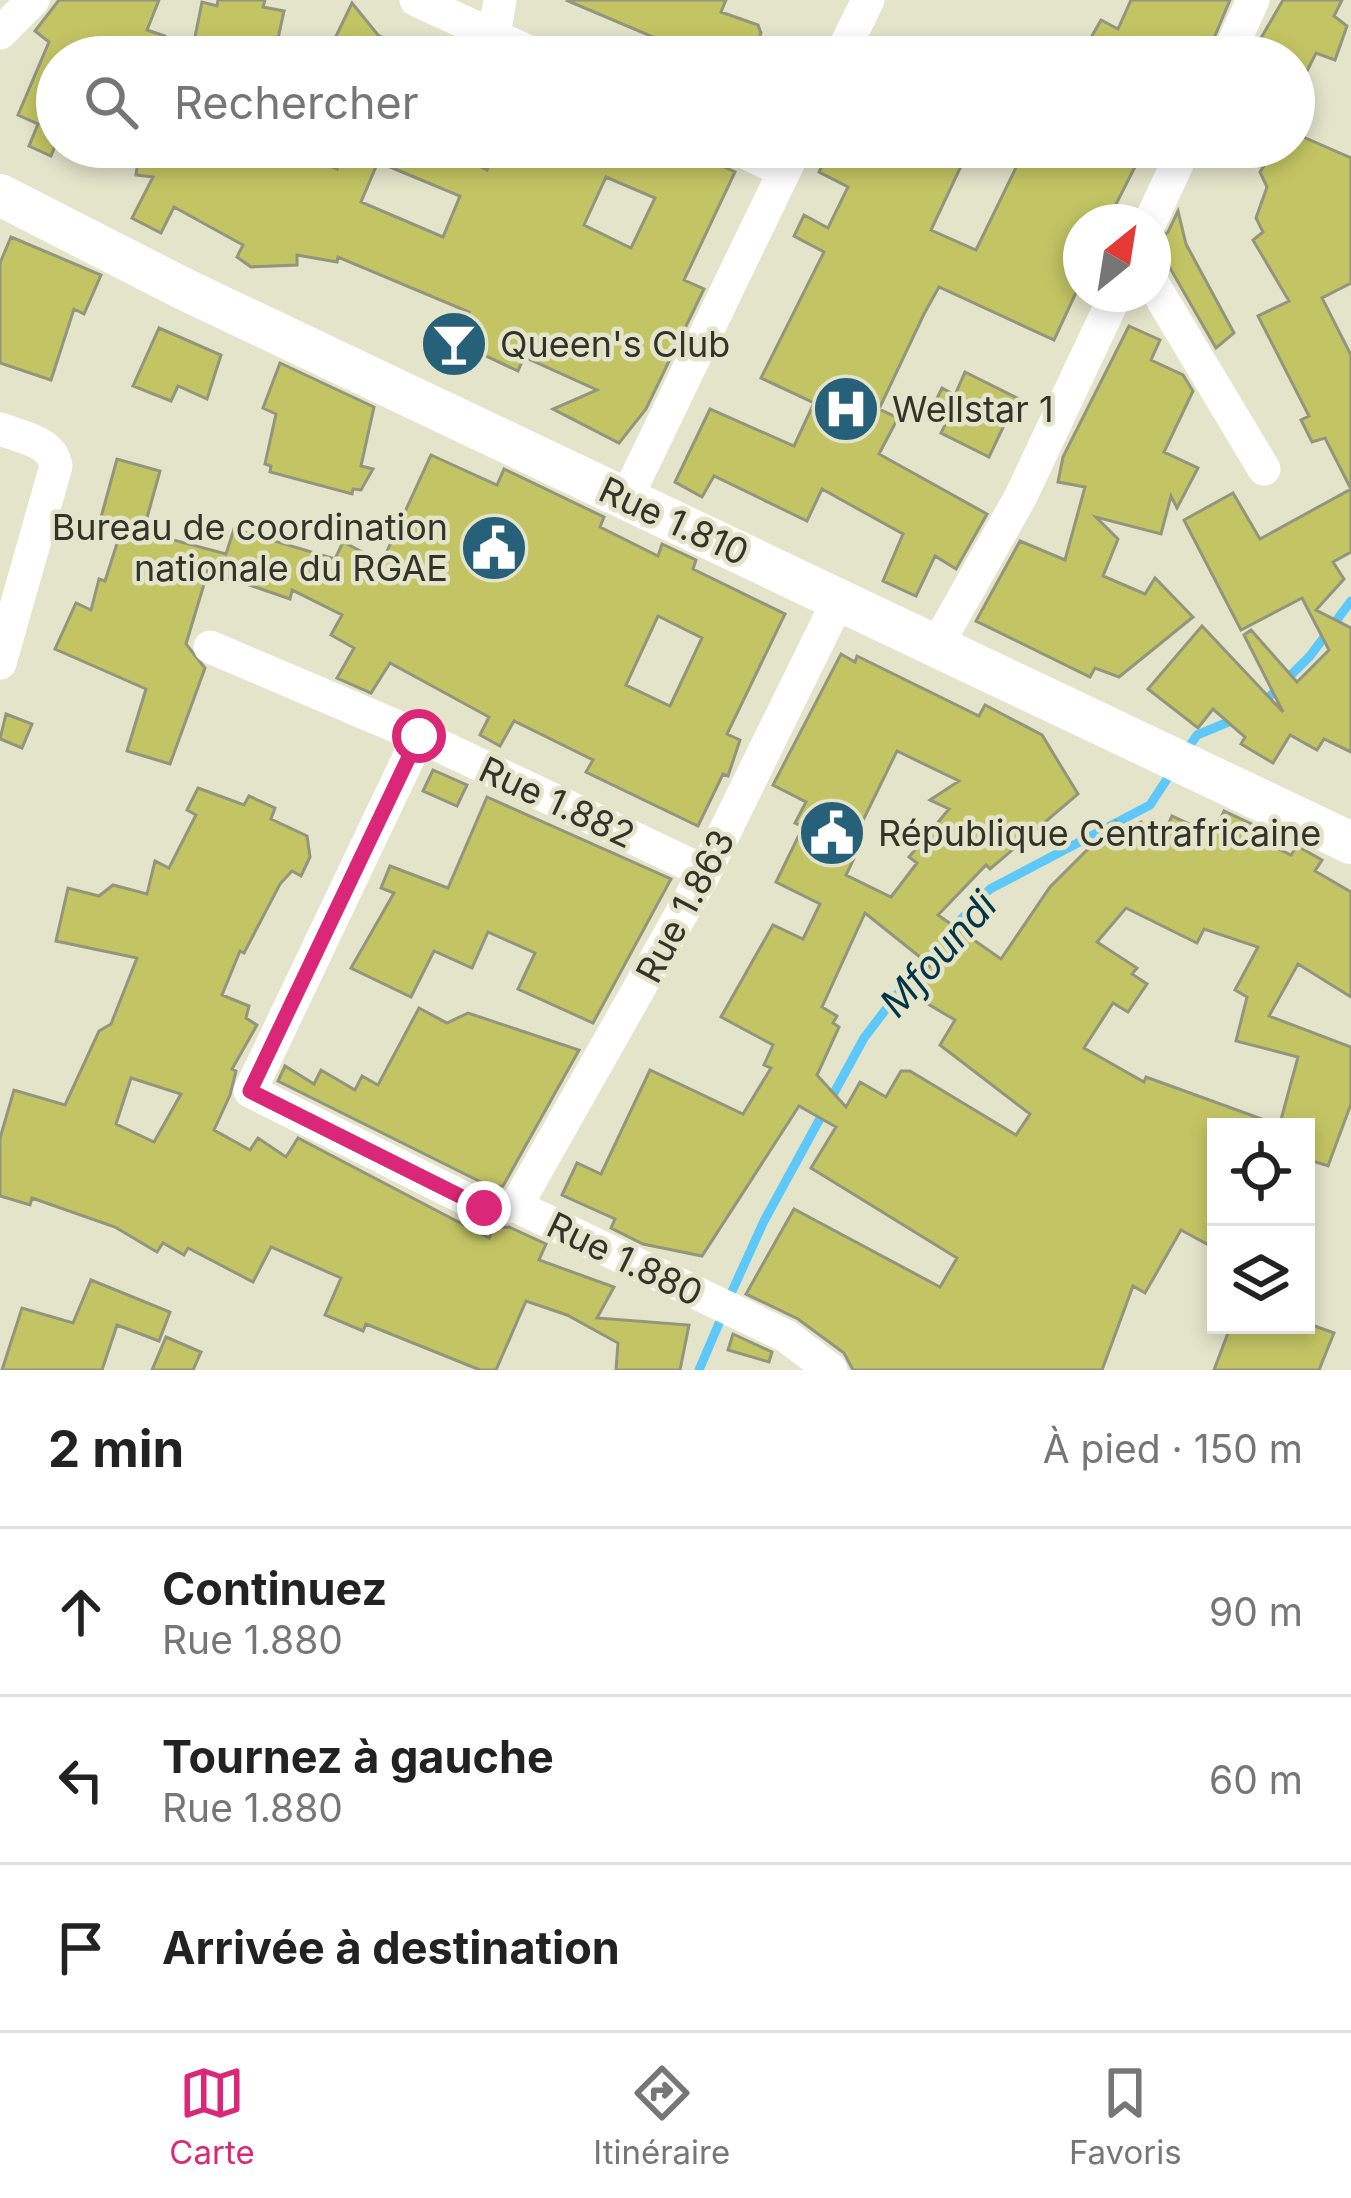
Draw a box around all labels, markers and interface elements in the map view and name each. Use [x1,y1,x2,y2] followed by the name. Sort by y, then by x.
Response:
[36,36,1315,168] search box
[78,69,144,135] icon: search
[174,75,419,130] text: Rechercher
[1063,204,1171,312] north arrow
[419,309,489,379] bar icon: Queen's Club
[500,322,730,366] place label: Queen's Club
[811,374,881,444] hospital icon: Wellstar 1
[892,387,1054,431] place label: Wellstar 1
[592,467,756,575] street label: Rue 1.810
[52,505,448,590] place label: Bureau de coordination nationale du RGAE
[459,513,529,583] public building icon: Bureau de coordination nationale du RGAE
[392,709,446,763] route start
[472,747,642,857] street label: Rue 1.882
[797,798,867,868] public building icon: République Centrafricaine
[878,811,1321,855] place label: République Centrafricaine
[626,822,744,990] street label: Rue 1.863
[869,880,1007,1026] water label: Mfoundi
[1207,1118,1315,1334] map controls
[1207,1118,1315,1226] button: locate
[457,1181,511,1235] route end
[540,1203,710,1315] street label: Rue 1.880
[1207,1226,1315,1334] button: layers
[48,1418,184,1479] text: 2 min
[1043,1425,1303,1472] text: À pied · 150 m
[162,1561,387,1616] text: Continuez
[48,1579,114,1645] icon: ahead
[1209,1588,1303,1635] text: 90 m
[162,1616,343,1663] text: Rue 1.880
[162,1729,554,1784] text: Tournez à gauche
[48,1747,114,1813] icon: left
[1209,1756,1303,1803] text: 60 m
[162,1784,343,1831] text: Rue 1.880
[48,1915,114,1981] icon: arrive
[162,1920,620,1975] text: Arrivée à destination
[169,2060,255,2172] tab: Carte
[593,2060,730,2172] tab: Itinéraire
[1069,2060,1182,2172] tab: Favoris

